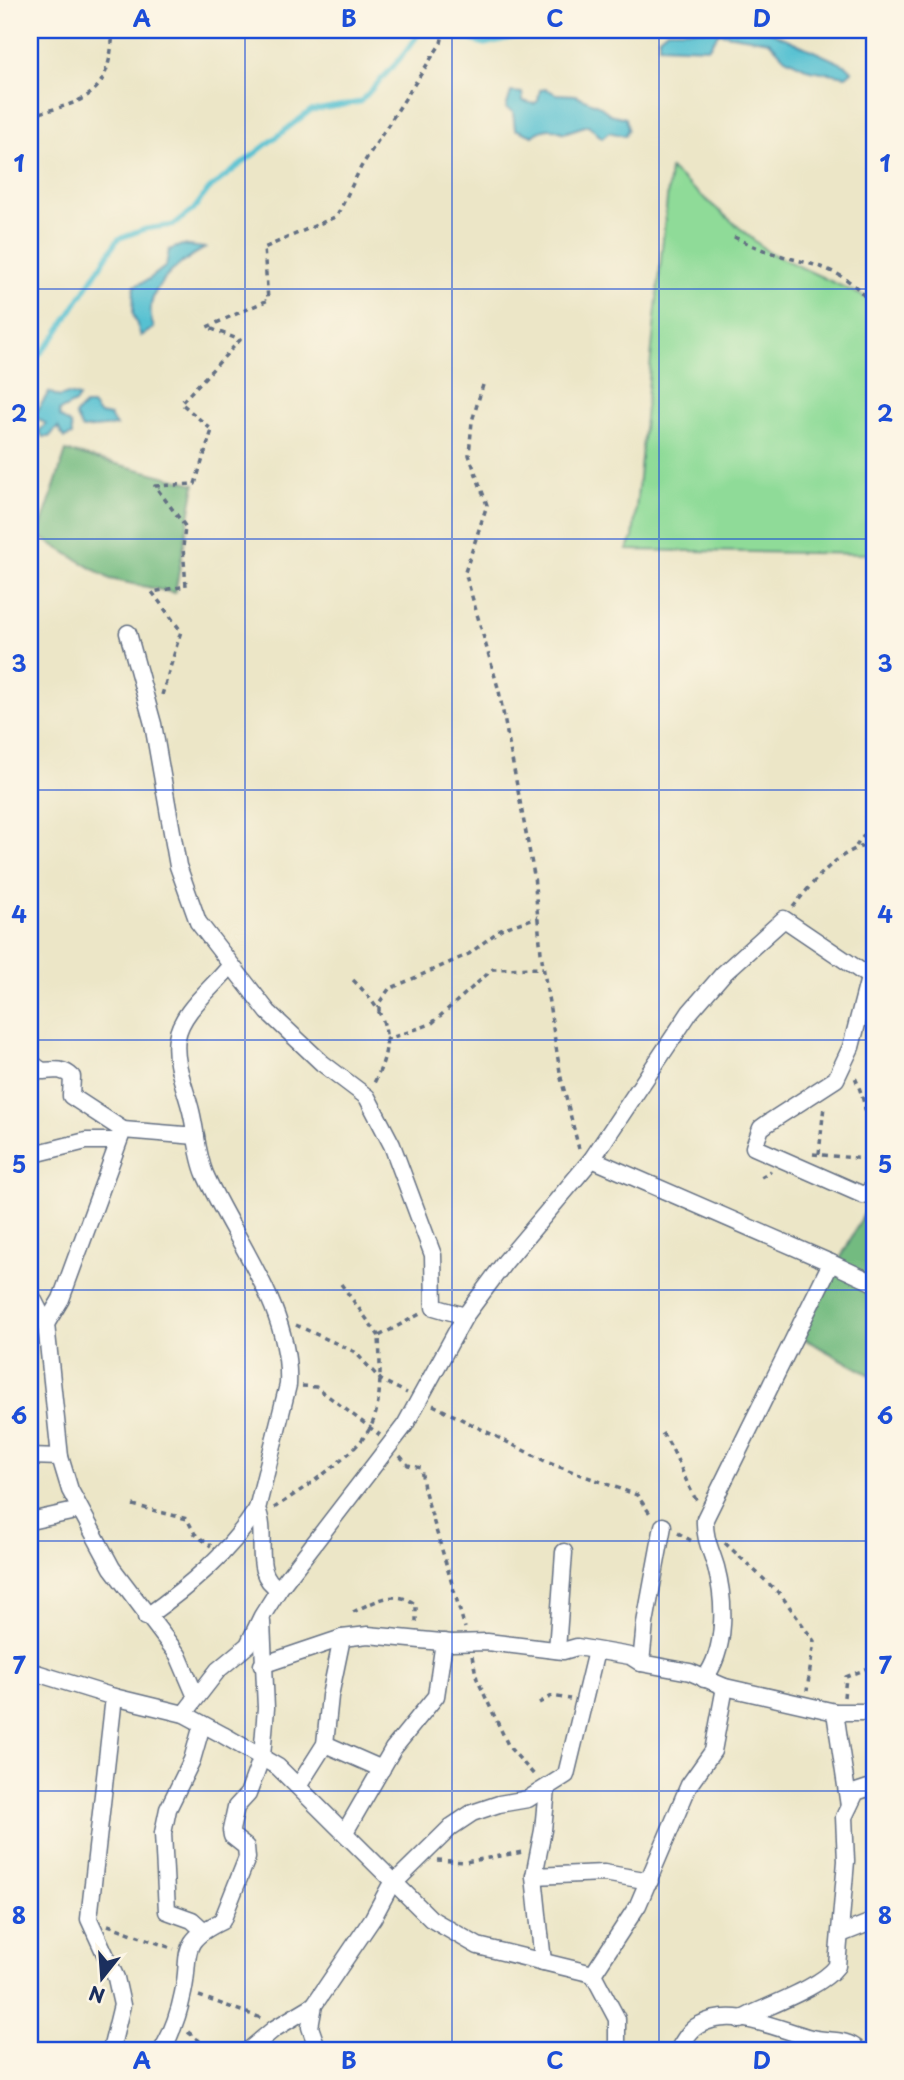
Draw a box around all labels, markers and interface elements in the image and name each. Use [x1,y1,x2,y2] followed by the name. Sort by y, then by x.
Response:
[133,0,151,35] text: A
[341,0,357,35] text: B
[546,0,564,35] text: C
[753,0,771,35] text: D
[14,145,25,180] text: 1
[880,145,891,180] text: 1
[11,395,27,430] text: 2
[877,395,893,430] text: 2
[11,645,27,680] text: 3
[877,645,893,680] text: 3
[11,896,27,931] text: 4
[877,896,893,931] text: 4
[12,1146,26,1181] text: 5
[878,1146,892,1181] text: 5
[11,1397,27,1432] text: 6
[877,1397,893,1432] text: 6
[12,1647,26,1682] text: 7
[878,1647,892,1682] text: 7
[12,1897,26,1932] text: 8
[878,1897,892,1932] text: 8
[66,1944,136,2014] north arrow
[85,1980,108,2011] text: N
[133,2042,151,2077] text: A
[341,2042,357,2077] text: B
[546,2042,564,2077] text: C
[753,2042,771,2077] text: D

